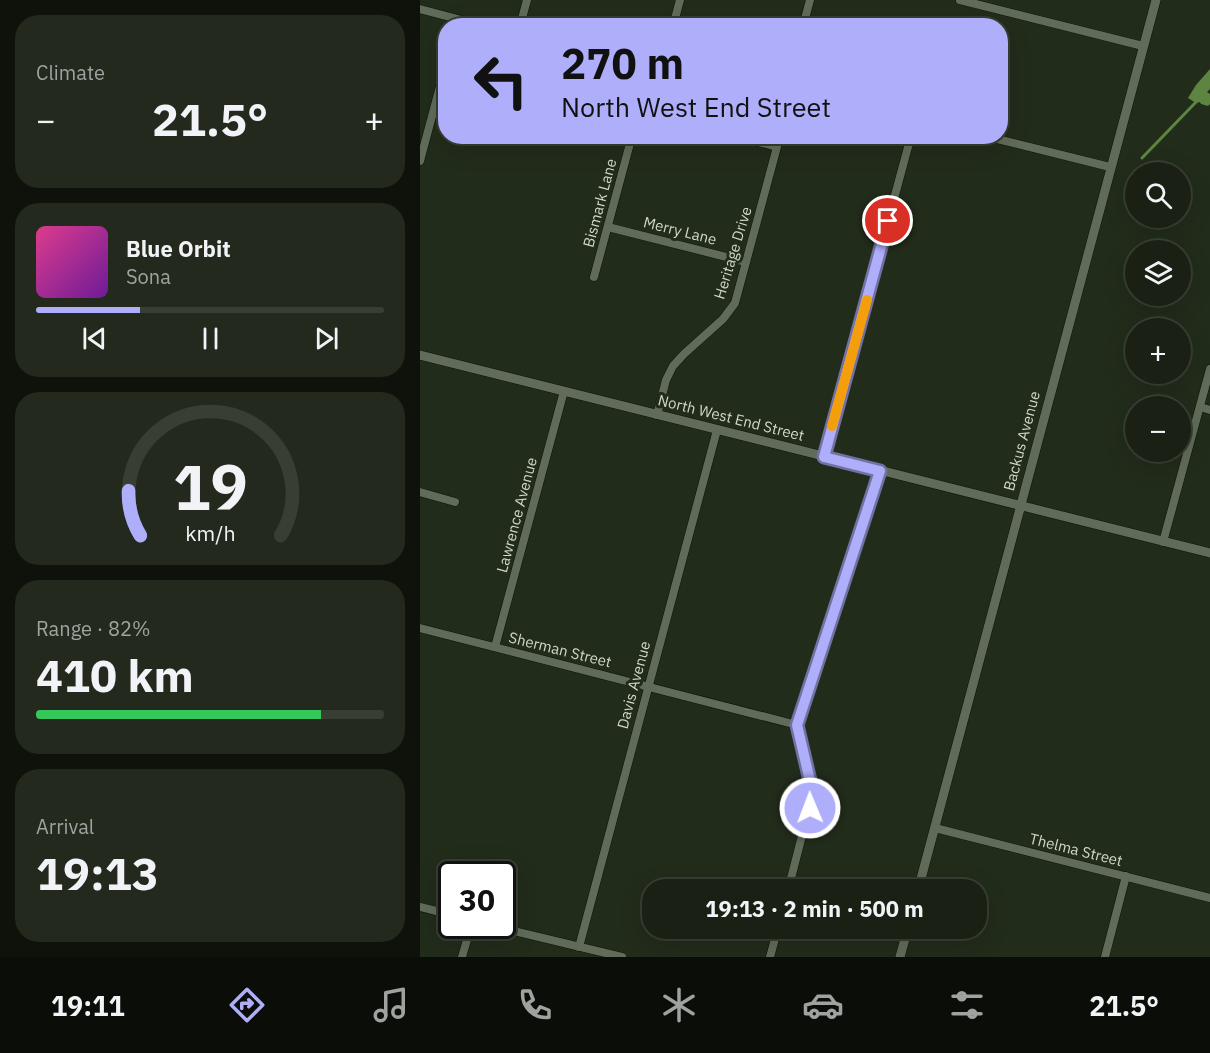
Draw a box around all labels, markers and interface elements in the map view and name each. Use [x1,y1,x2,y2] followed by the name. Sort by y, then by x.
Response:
[561,36,684,91] text: 270 m
[462,42,540,120] icon: left
[36,59,105,86] text: Climate
[561,89,831,124] text: North West End Street
[152,90,268,148] text: 21.5°
[36,98,56,141] text: −
[364,98,384,141] text: +
[579,156,620,249] street label: Bismark Lane
[1125,162,1191,462] map controls
[1125,162,1191,228] button: search
[862,195,913,246] pin
[709,204,756,301] street label: Heritage Drive
[871,204,904,237] icon: arrive
[641,212,719,249] street label: Merry Lane
[126,234,231,263] text: Blue Orbit
[1125,240,1191,306] button: layers
[126,263,171,290] text: Sona
[1125,318,1191,384] button: +
[78,322,111,355] icon: previous
[194,322,227,355] icon: pause
[310,322,343,355] icon: next
[999,389,1044,493] street label: Backus Avenue
[656,390,806,445] street label: North West End Street
[1125,396,1191,462] button: −
[173,446,247,527] text: 19
[492,455,541,575] street label: Lawrence Avenue
[185,519,235,547] text: km/h
[36,615,151,642] text: Range · 82%
[507,628,614,671] street label: Sherman Street
[613,639,654,731] street label: Davis Avenue
[36,646,194,704] text: 410 km
[778,776,842,840] position arrow
[36,813,94,840] text: Arrival
[1028,829,1125,870] street label: Thelma Street
[36,844,159,902] text: 19:13
[438,861,516,939] speed limit sign: 30
[705,894,924,923] text: 19:13 · 2 min · 500 m
[226,984,268,1026] icon: directions
[370,984,412,1026] icon: music
[514,984,556,1026] icon: phone
[658,984,700,1026] icon: climate
[802,984,844,1026] icon: car
[946,984,988,1026] icon: filters
[51,988,125,1023] text: 19:11
[1089,988,1159,1023] text: 21.5°

